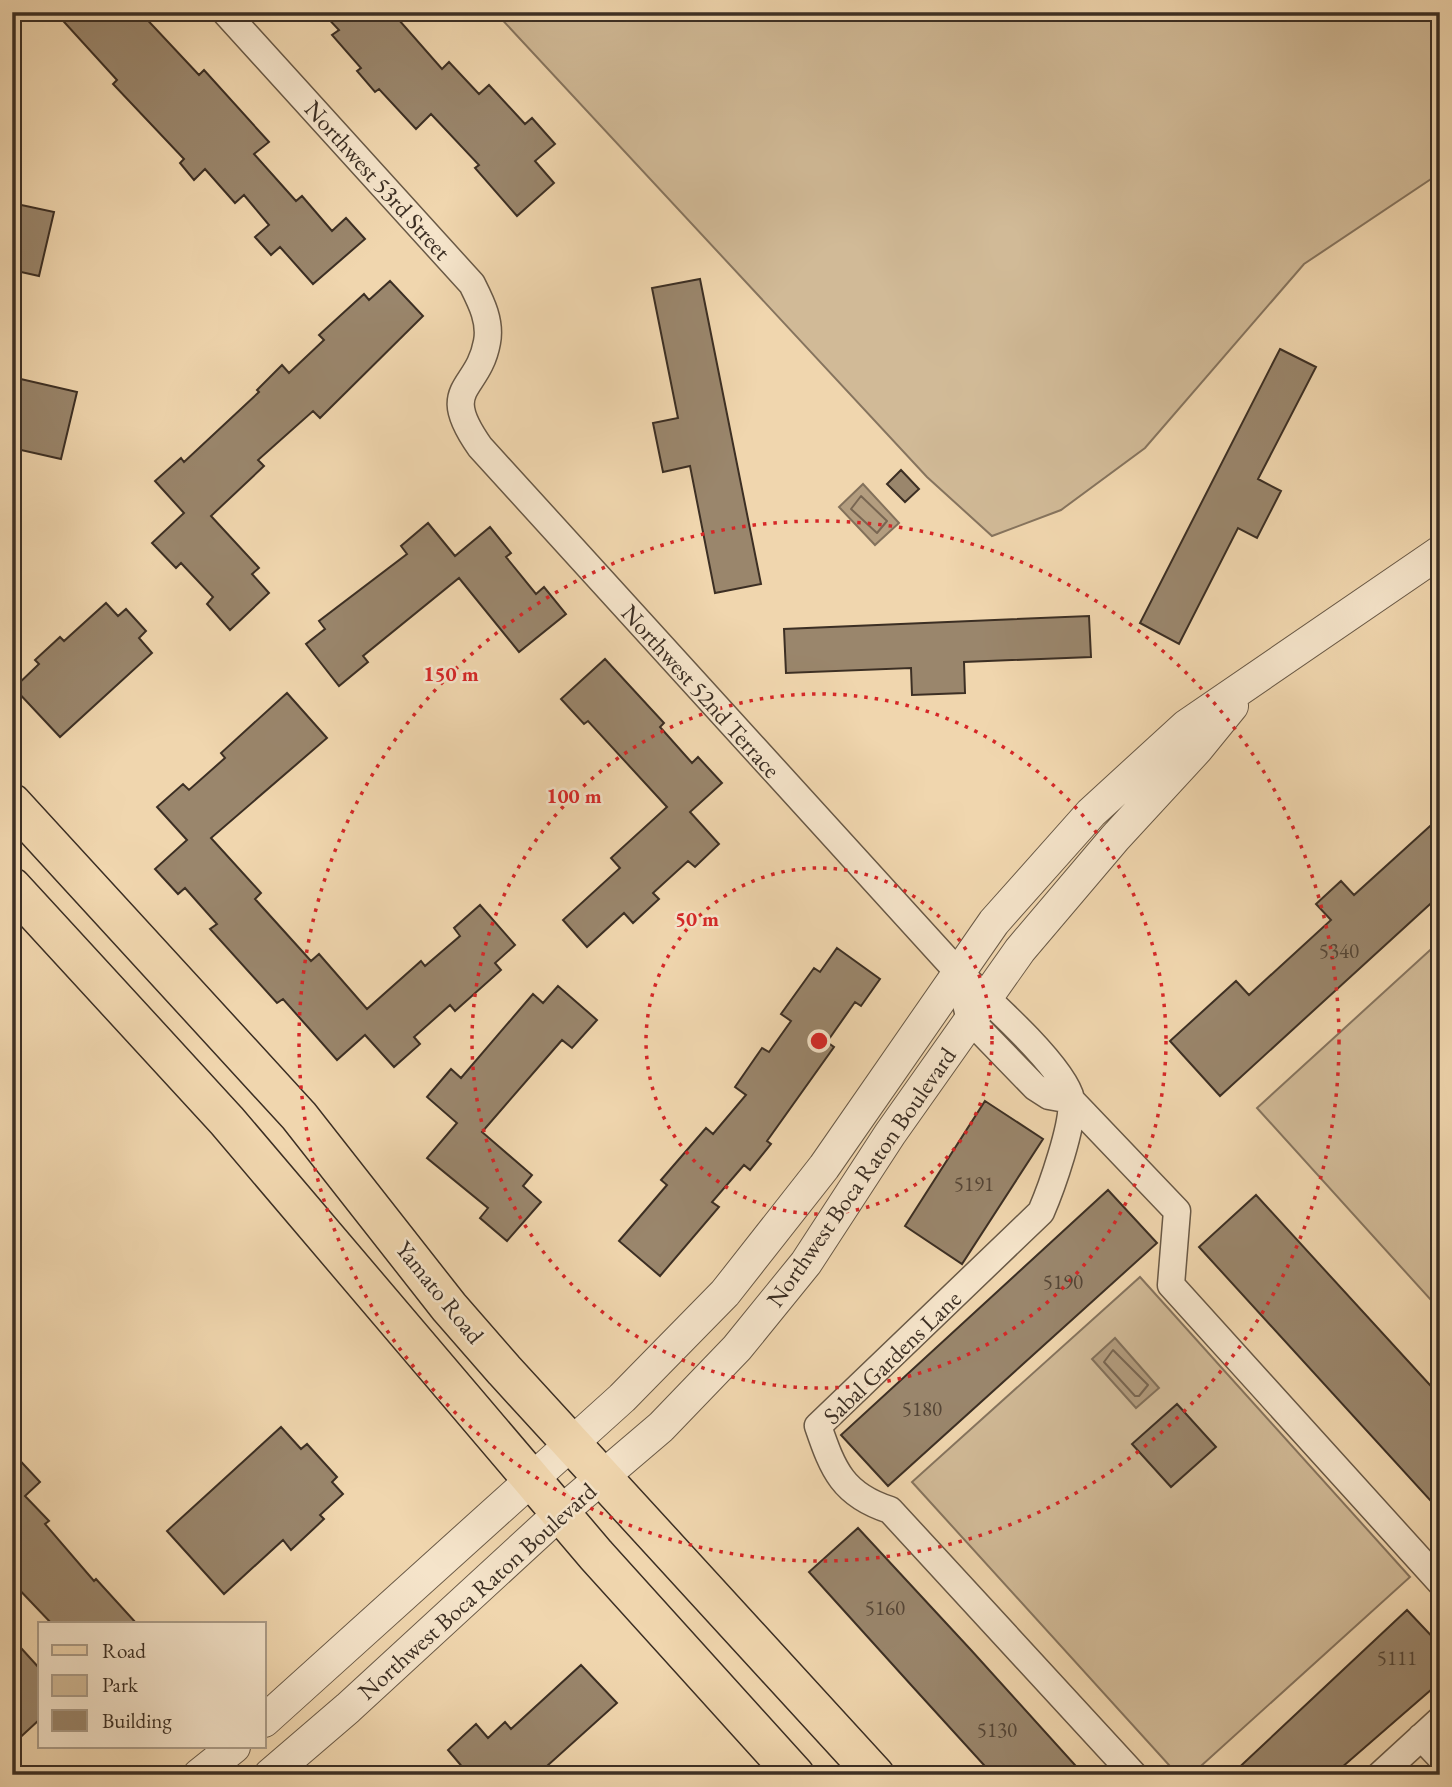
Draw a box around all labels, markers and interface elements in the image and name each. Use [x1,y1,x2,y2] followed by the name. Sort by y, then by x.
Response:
[298,94,458,267] street label: Northwest 53rd Street
[615,598,787,784] street label: Northwest 52nd Terrace
[423,660,479,687] text: 150 m
[546,782,602,809] text: 100 m
[675,905,719,932] text: 50 m
[1319,937,1359,964] house number: 5340
[807,1029,831,1053] centre of rings
[759,1040,963,1313] street label: Northwest Boca Raton Boulevard
[954,1170,994,1197] house number: 5191
[389,1234,492,1351] street label: Yamato Road
[1043,1268,1083,1295] house number: 5190
[816,1283,968,1431] street label: Sabal Gardens Lane
[902,1395,942,1422] house number: 5180
[351,1475,603,1706] street label: Northwest Boca Raton Boulevard
[865,1594,905,1621] house number: 5160
[38,1622,266,1748] legend
[102,1637,146,1664] text: Road
[1377,1644,1417,1671] house number: 5111
[102,1671,139,1698] text: Park
[102,1707,172,1734] text: Building
[977,1716,1017,1743] house number: 5130

